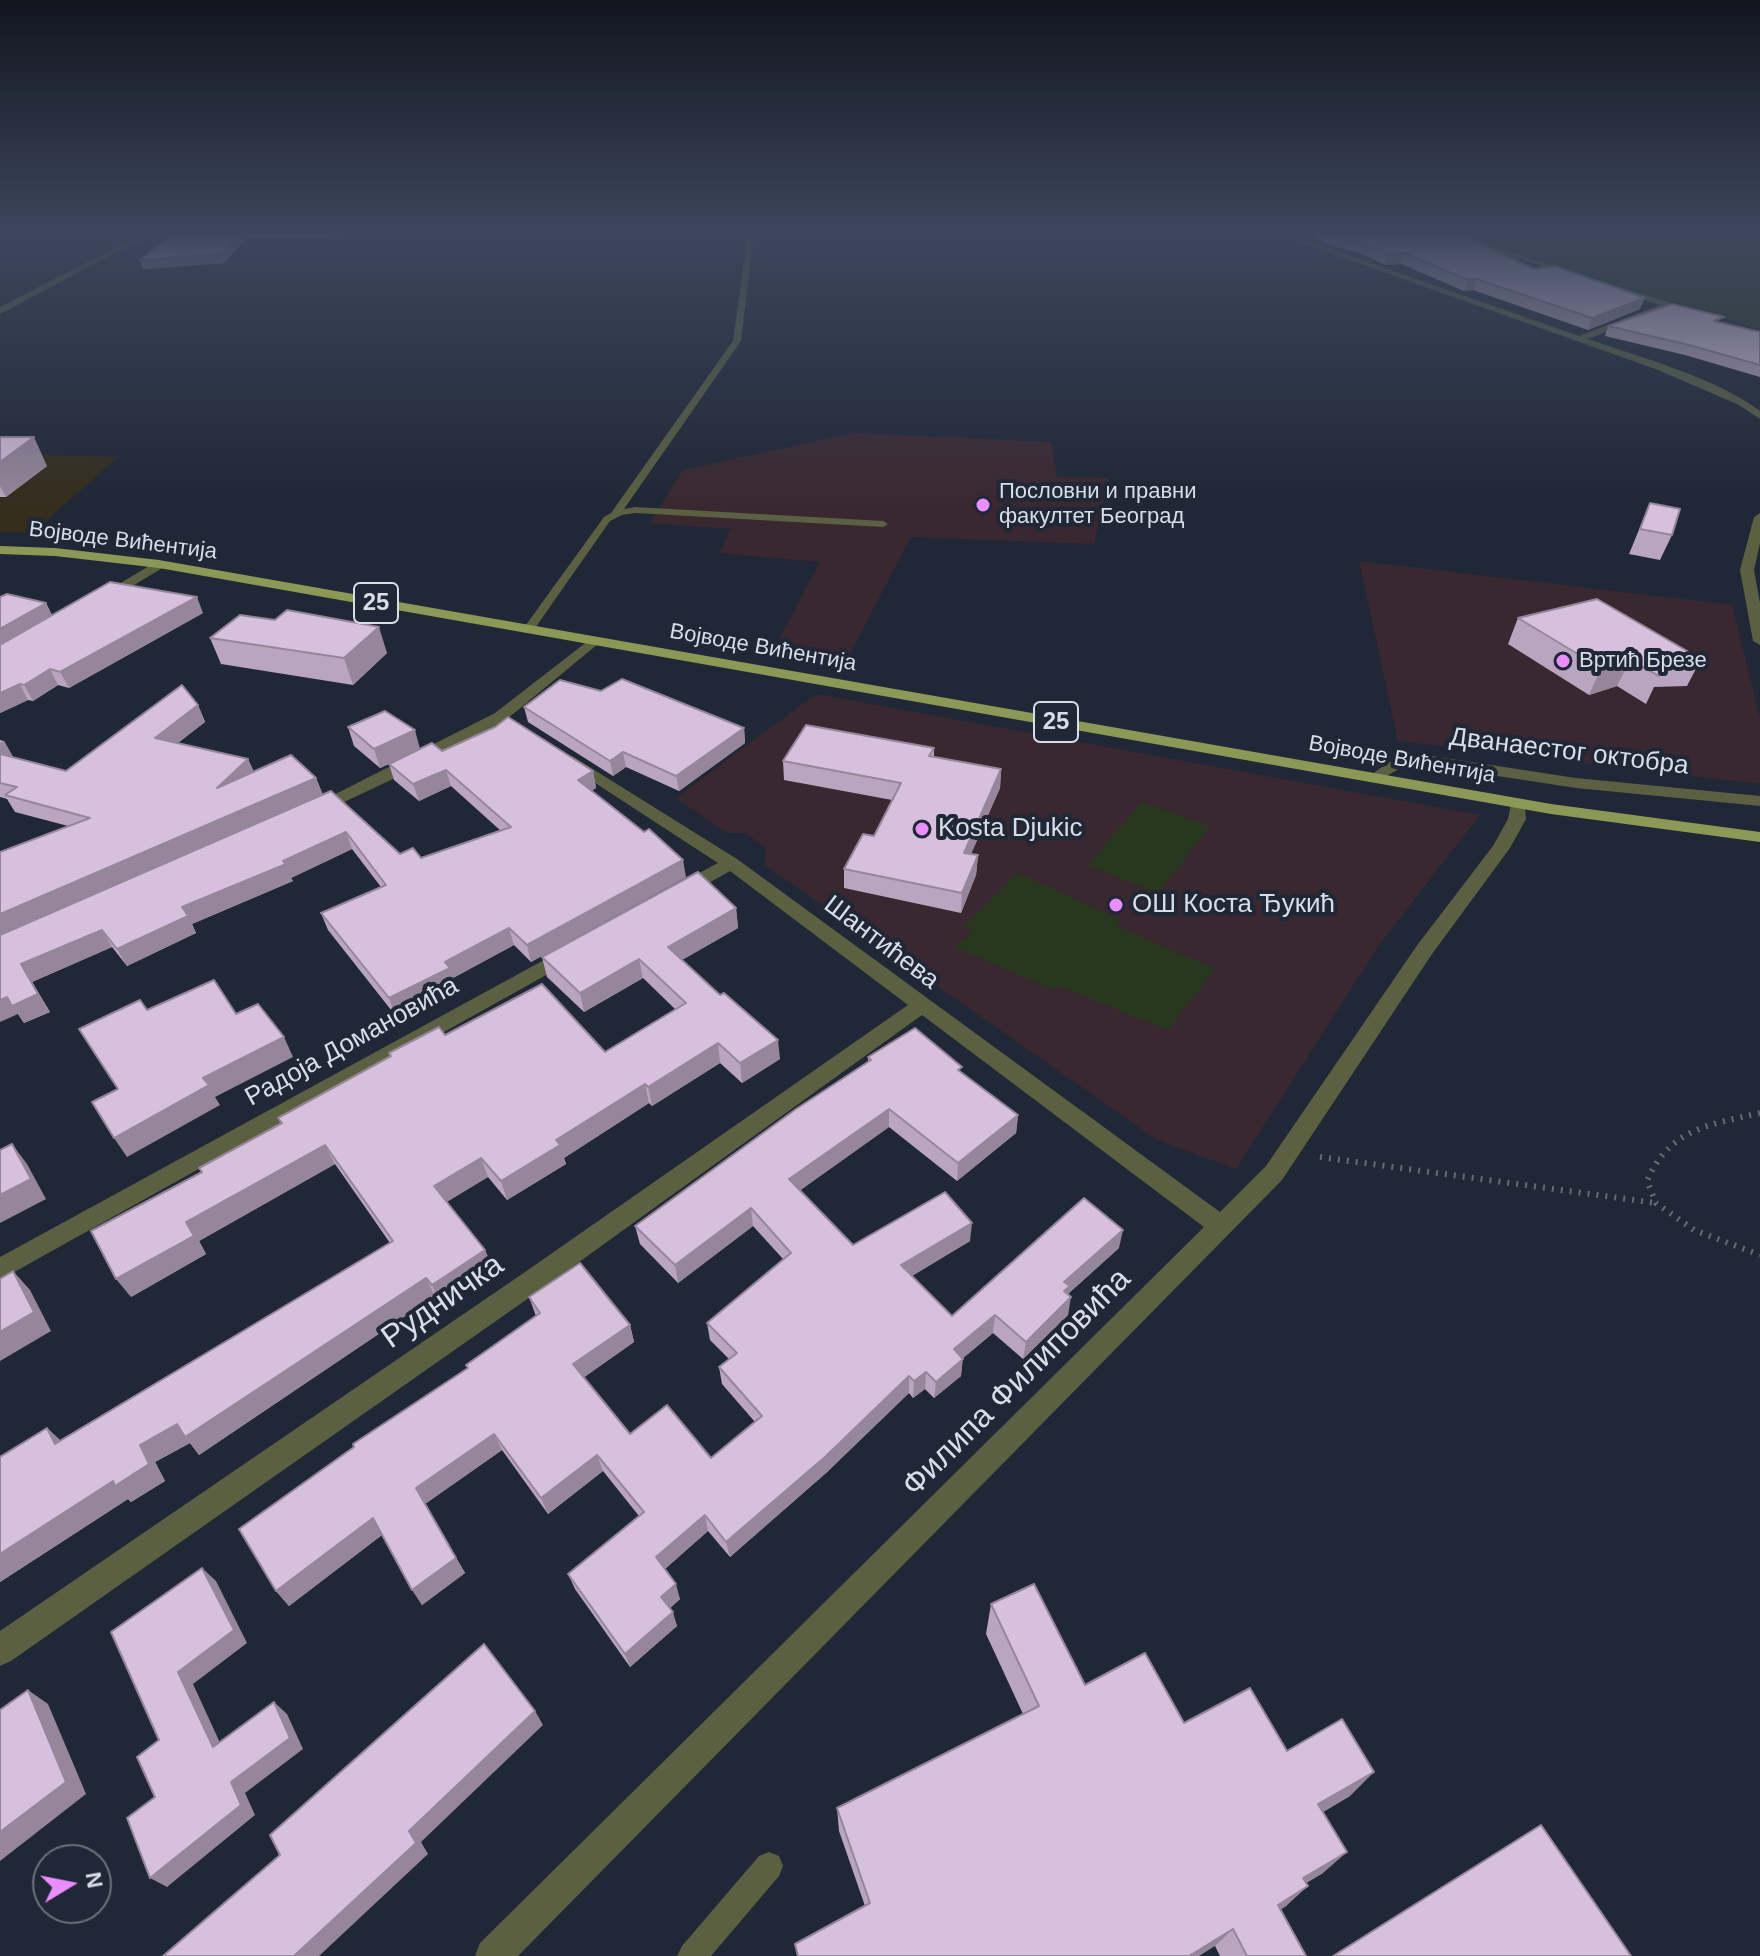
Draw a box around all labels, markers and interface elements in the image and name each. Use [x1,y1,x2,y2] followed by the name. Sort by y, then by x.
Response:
[999,479,1197,530] place label: Пословни и правни факултет Београд
[974,496,992,514] marker: Пословни и правни факултет Београд
[27,516,219,566] street label: Војводе Вићентија
[354,583,398,623] road number: 25
[668,619,858,677] street label: Војводе Вићентија
[1579,648,1707,674] place label: Вртић Брезе
[1554,652,1572,670] marker: Вртић Брезе
[1034,702,1078,742] road number: 25
[1448,722,1690,782] street label: Дванаестог октобра
[1307,731,1497,789] street label: Војводе Вићентија
[938,813,1082,845] place label: Kosta Djukic
[913,820,931,838] marker: Kosta Djukic
[1132,889,1335,921] place label: ОШ Коста Ђукић
[817,890,945,996] street label: Шантићева
[1107,896,1125,914] marker: ОШ Коста Ђукић
[240,970,464,1114] street label: Радоја Домановића
[375,1246,511,1358] street label: Рудничка
[895,1261,1139,1505] street label: Филипа Филиповића
[32,1844,112,1924] north arrow
[80,1870,108,1890] text: N

